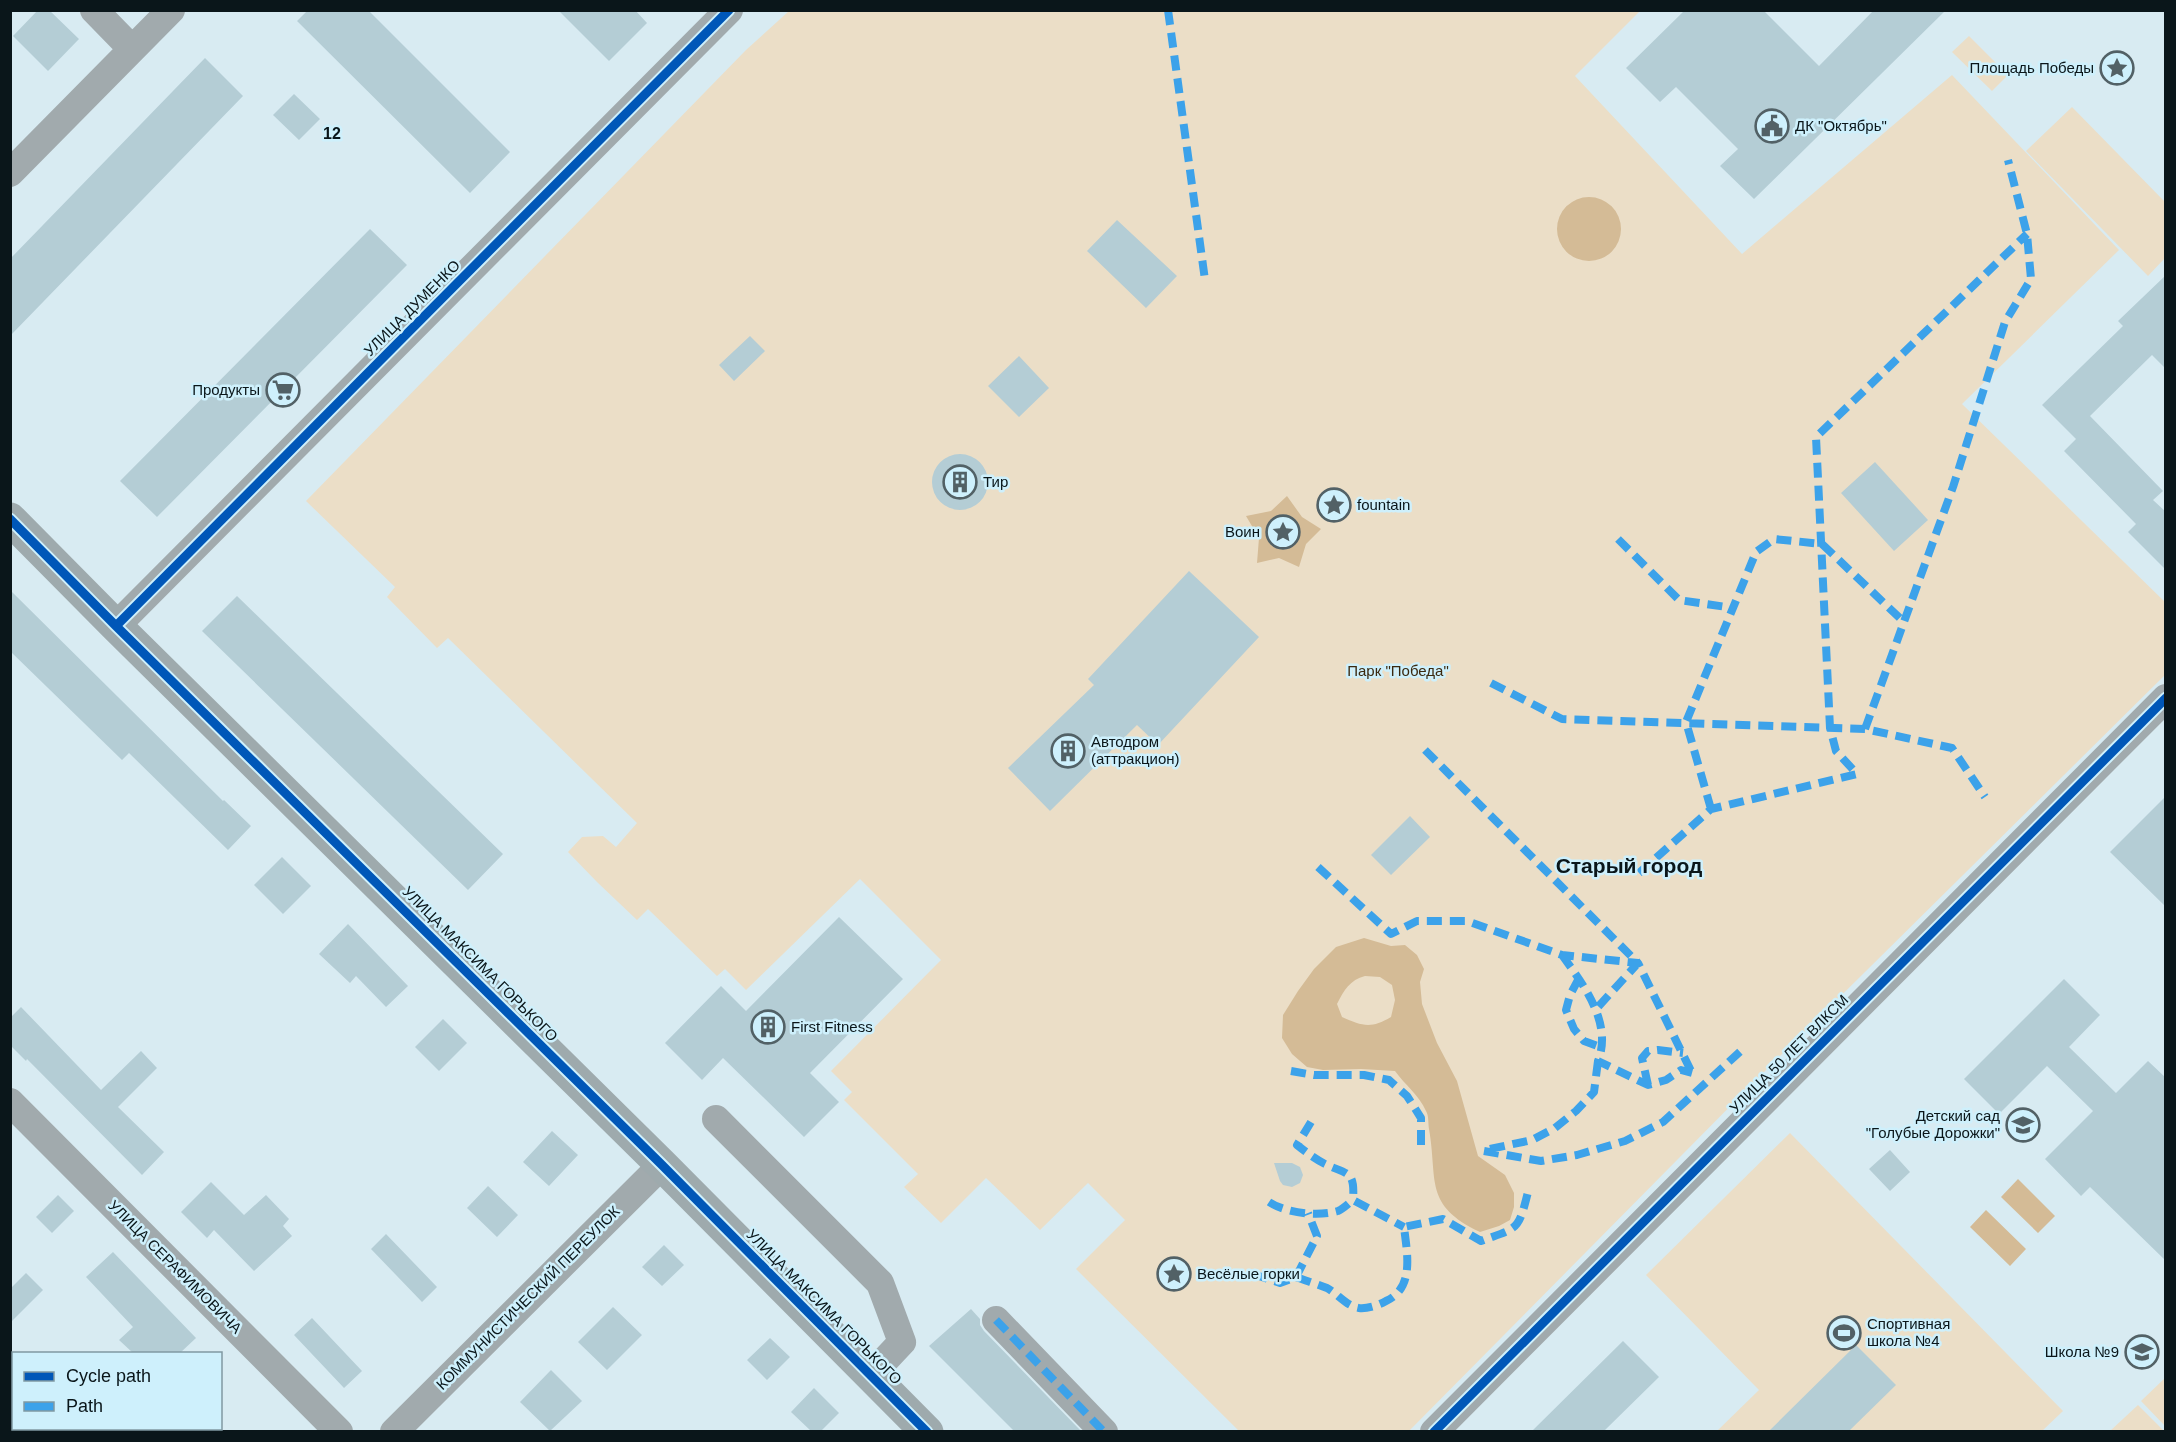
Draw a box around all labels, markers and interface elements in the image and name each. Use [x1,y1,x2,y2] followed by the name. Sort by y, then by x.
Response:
[2099,50,2135,86] place icon: Площадь Победы
[1969,59,2094,76] place label: Площадь Победы
[1754,108,1790,144] public building icon: ДК "Октябрь"
[1795,117,1887,134] place label: ДК "Октябрь"
[323,125,341,142] district label: 12
[360,256,463,359] street label: УЛИЦА ДУМЕНКО
[265,372,301,408] supermarket icon: Продукты
[192,381,260,398] place label: Продукты
[942,464,978,500] building icon: Тир
[983,473,1008,490] place label: Тир
[1316,487,1352,523] place icon: fountain
[1357,496,1410,513] place label: fountain
[1265,514,1301,550] place icon: Воин
[1225,523,1260,540] place label: Воин
[1347,662,1449,679] park label: Парк "Победа"
[1050,733,1086,769] building icon: Автодром (аттракцион)
[1091,733,1180,767] place label: Автодром (аттракцион)
[1556,854,1702,877] district label: Старый город
[399,883,561,1045] street label: УЛИЦА МАКСИМА ГОРЬКОГО
[1726,991,1851,1116] street label: УЛИЦА 50 ЛЕТ ВЛКСМ
[750,1009,786,1045] building icon: First Fitness
[791,1018,873,1035] place label: First Fitness
[1866,1107,2000,1141] place label: Детский сад "Голубые Дорожки"
[2005,1107,2041,1143] school or university icon: Детский сад "Голубые Дорожки"
[105,1196,246,1337] street label: УЛИЦА СЕРАФИМОВИЧА
[433,1202,623,1393] street label: КОММУНИСТИЧЕСКИЙ ПЕРЕУЛОК
[743,1226,905,1388] street label: УЛИЦА МАКСИМА ГОРЬКОГО
[1156,1256,1192,1292] place icon: Весёлые горки
[1197,1265,1300,1282] place label: Весёлые горки
[1826,1315,1862,1351] sports icon: Спортивная школа №4
[1867,1315,1950,1349] place label: Спортивная школа №4
[2124,1334,2160,1370] school or university icon: Школа №9
[2045,1343,2119,1360] place label: Школа №9
[12,1352,222,1430] legend
[66,1366,151,1386] text: Cycle path
[66,1396,103,1416] text: Path

